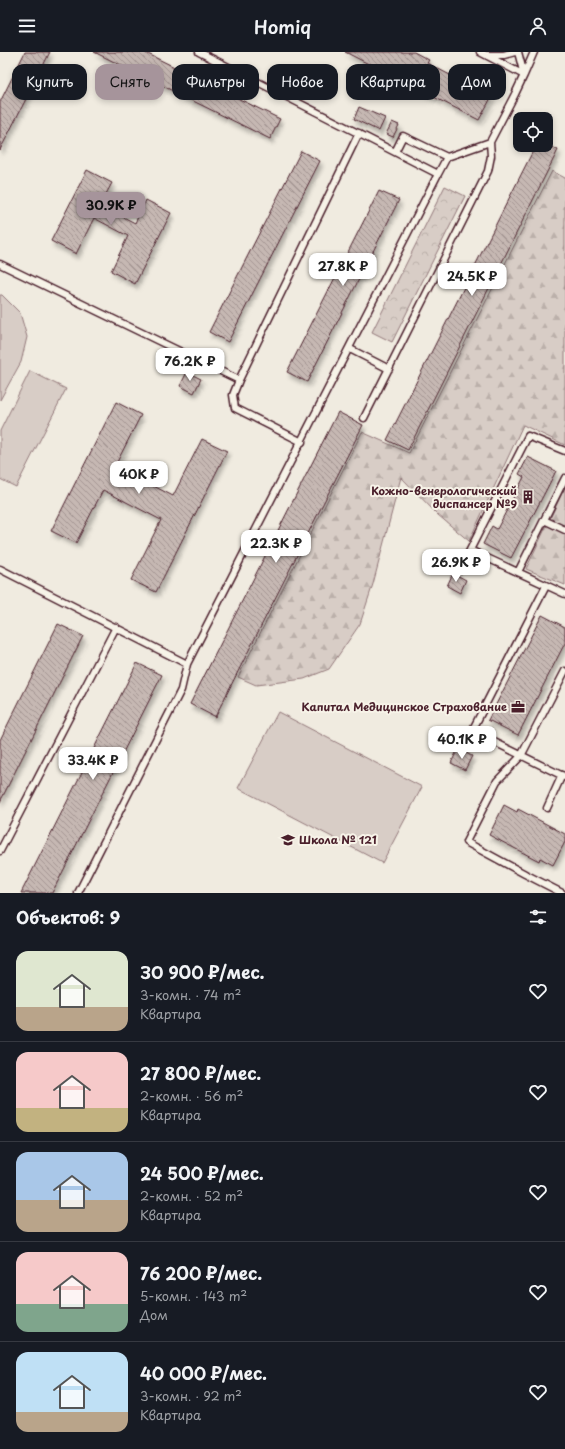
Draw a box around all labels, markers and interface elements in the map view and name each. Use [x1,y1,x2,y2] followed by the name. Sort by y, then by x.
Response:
[254,13,311,40] text: Homiq
[16,15,38,37] icon: menu
[527,15,549,37] icon: person
[12,64,87,100] chip: Купить
[95,64,164,100] chip: Снять
[172,64,259,100] chip: Фильтры
[267,64,338,100] chip: Новое
[346,64,440,100] chip: Квартира
[448,64,506,100] chip: Дом
[513,112,553,152] map controls
[513,112,553,152] button: locate
[74,192,148,226] pin: 30.9K ₽
[85,195,137,214] text: 30.9K ₽
[306,253,380,287] pin: 27.8K ₽
[318,256,368,275] text: 27.8K ₽
[435,263,509,297] pin: 24.5K ₽
[447,266,497,285] text: 24.5K ₽
[153,348,227,382] pin: 76.2K ₽
[165,351,215,370] text: 76.2K ₽
[111,461,167,495] pin: 40K ₽
[119,464,159,483] text: 40K ₽
[371,482,517,512] place label: Кожно-венерологический диспансер №9
[520,489,536,505] building icon: Кожно-венерологический диспансер №9
[239,530,313,564] pin: 22.3K ₽
[250,533,302,552] text: 22.3K ₽
[419,549,493,583] pin: 26.9K ₽
[431,552,481,571] text: 26.9K ₽
[302,698,507,715] place label: Капитал Медицинское Страхование
[510,699,526,715] office icon: Капитал Медицинское Страхование
[425,726,499,760] pin: 40.1K ₽
[437,729,487,748] text: 40.1K ₽
[56,747,130,781] pin: 33.4K ₽
[68,750,118,769] text: 33.4K ₽
[299,831,377,848] place label: Школа № 121
[280,832,296,848] school or university icon: Школа № 121
[16,904,120,930] text: Объектов: 9
[527,906,549,928] icon: filters
[140,959,264,985] text: 30 900 ₽/мес.
[48,967,96,1015] icon: home
[527,980,549,1002] icon: heart
[140,985,241,1004] text: 3-комн. · 74 m²
[140,1004,201,1023] text: Квартира
[140,1060,261,1086] text: 27 800 ₽/мес.
[48,1068,96,1116] icon: home
[527,1081,549,1103] icon: heart
[140,1086,243,1105] text: 2-комн. · 56 m²
[140,1105,201,1124] text: Квартира
[140,1160,264,1186] text: 24 500 ₽/мес.
[48,1168,96,1216] icon: home
[527,1181,549,1203] icon: heart
[140,1186,243,1205] text: 2-комн. · 52 m²
[140,1205,201,1224] text: Квартира
[140,1260,262,1286] text: 76 200 ₽/мес.
[48,1268,96,1316] icon: home
[527,1281,549,1303] icon: heart
[140,1286,247,1305] text: 5-комн. · 143 m²
[140,1305,168,1324] text: Дом
[140,1360,267,1386] text: 40 000 ₽/мес.
[48,1368,96,1416] icon: home
[527,1381,549,1403] icon: heart
[140,1386,242,1405] text: 3-комн. · 92 m²
[140,1405,201,1424] text: Квартира

